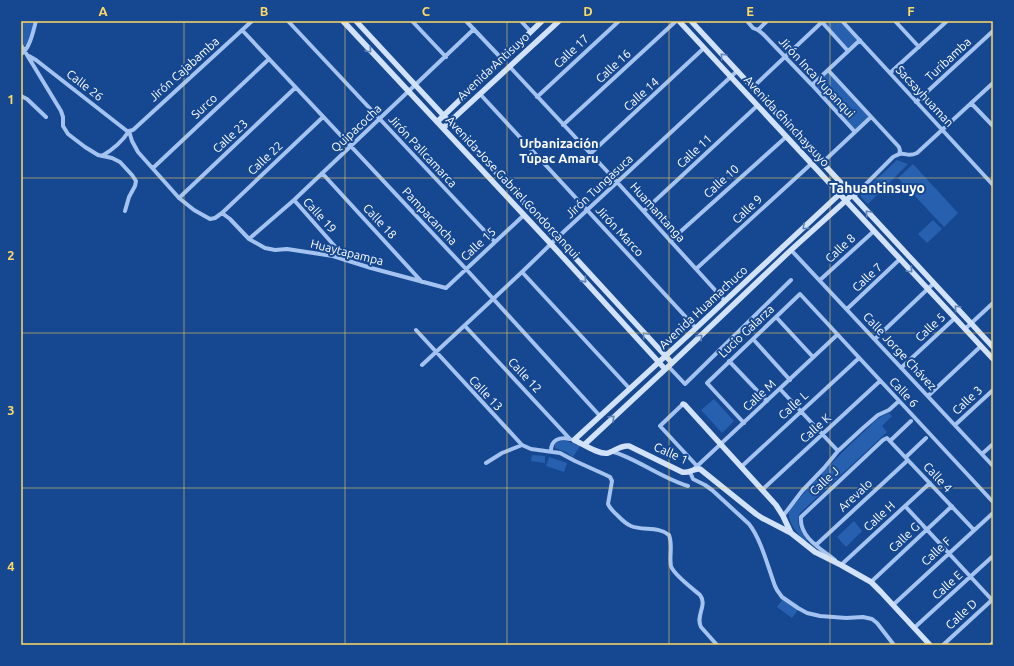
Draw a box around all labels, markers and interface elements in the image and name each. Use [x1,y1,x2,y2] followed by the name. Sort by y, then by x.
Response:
[98,4,108,18] text: A
[260,4,269,18] text: B
[422,4,431,18] text: C
[583,4,593,18] text: D
[746,4,754,18] text: E
[907,4,915,18] text: F
[455,30,531,102] street label: Avenida Antisuyo
[551,32,591,70] street label: Calle 17
[146,34,222,104] street label: Jirón Cajabamba
[777,34,858,120] street label: Jirón Inca Yupanqui
[923,35,973,83] street label: Turibamba
[364,45,371,52] one-way arrow
[593,47,633,85] street label: Calle 16
[720,53,728,61] one-way arrow
[893,63,957,129] street label: Sacsayhuaman
[64,67,106,103] street label: Calle 26
[742,73,832,169] street label: Avenida Chinchaysuyo
[621,75,661,113] street label: Calle 14
[189,91,219,121] street label: Surco
[7,92,15,106] text: 1
[328,102,384,154] street label: Quipacocha
[386,112,460,190] street label: Jirón Pallcamarca
[444,113,582,261] street label: Avenida Jose Gabriel Condorcanqui
[210,117,250,155] street label: Calle 23
[674,132,714,170] street label: Calle 11
[519,136,599,165] district label: Urbanización Túpac Amaru
[245,139,285,177] street label: Calle 22
[563,152,635,220] street label: Jirón Tungasuca
[701,162,741,200] street label: Calle 10
[628,180,688,244] street label: Huamantanga
[829,180,925,196] district label: Tahuantinsuyo
[400,185,460,247] street label: Pampacancha
[729,192,765,226] street label: Calle 9
[301,195,339,235] street label: Calle 19
[361,201,399,241] street label: Calle 18
[594,203,646,259] street label: Jirón Marco
[866,210,873,218] one-way arrow
[802,222,810,229] one-way arrow
[458,225,498,263] street label: Calle 15
[822,231,858,265] street label: Calle 8
[309,237,385,267] street label: Huaytapampa
[7,248,15,262] text: 2
[849,260,885,294] street label: Calle 7
[656,263,750,351] street label: Avenida Huamachuco
[906,265,913,273] one-way arrow
[579,275,586,282] one-way arrow
[716,302,776,360] street label: Lucio Galarza
[954,305,962,313] one-way arrow
[861,310,940,393] street label: Calle Jorge Chávez
[912,310,948,344] street label: Calle 5
[643,332,650,339] one-way arrow
[695,334,703,341] one-way arrow
[506,355,544,395] street label: Calle 12
[467,373,505,413] street label: Calle 13
[887,374,921,410] street label: Calle 6
[740,377,778,413] street label: Calle M
[949,383,985,417] street label: Calle 3
[776,388,810,422] street label: Calle L
[7,403,15,417] text: 3
[797,410,833,445] street label: Calle K
[607,415,615,423] one-way arrow
[652,440,690,466] street label: Calle 1
[921,459,955,495] street label: Calle 4
[807,464,841,498] street label: Calle J
[836,476,874,514] street label: Arevalo
[861,498,897,534] street label: Calle H
[886,520,922,554] street label: Calle G
[919,534,953,568] street label: Calle F
[7,559,15,573] text: 4
[929,568,965,602] street label: Calle E
[943,596,979,632] street label: Calle D

